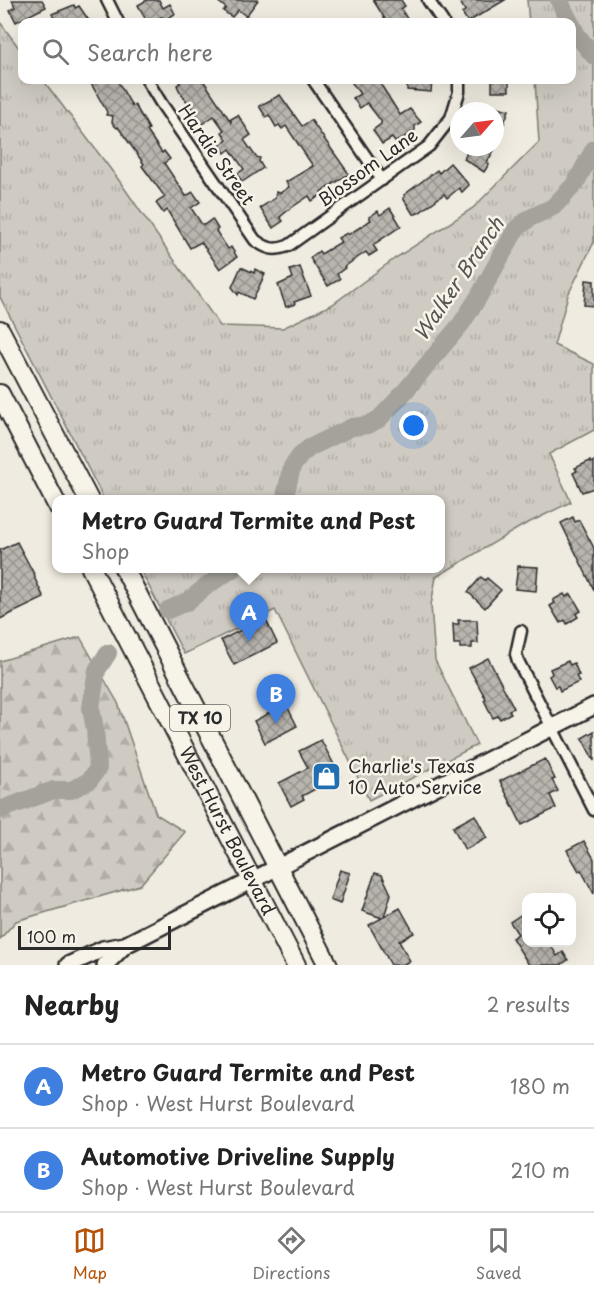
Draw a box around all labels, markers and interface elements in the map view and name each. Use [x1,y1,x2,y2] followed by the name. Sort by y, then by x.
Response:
[18,18,576,84] search box
[39,35,72,68] icon: search
[87,35,213,68] text: Search here
[172,98,262,210] street label: Hardie Street
[450,102,504,156] north arrow
[311,121,423,213] street label: Blossom Lane
[406,210,511,346] water label: Walker Branch
[399,411,428,440] your location
[52,495,445,573] popup
[82,503,415,536] text: Metro Guard Termite and Pest
[82,536,129,566] text: Shop
[230,592,268,642] pin: A
[256,674,296,724] pin: B
[170,705,230,731] road number: TX 10
[173,741,283,919] street label: West Hurst Boulevard
[348,752,482,800] place label: Charlie's Texas 10 Auto Service
[311,761,343,793] shop icon: Charlie's Texas 10 Auto Service
[522,893,576,947] map controls
[522,893,576,947] button: locate
[18,923,171,950] scale bar
[27,924,76,948] text: 100 m
[24,985,119,1024] text: Nearby
[487,989,570,1019] text: 2 results
[81,1055,415,1088] text: Metro Guard Termite and Pest
[36,1071,51,1101] text: A
[510,1071,570,1101] text: 180 m
[81,1088,355,1118] text: Shop · West Hurst Boulevard
[81,1139,395,1172] text: Automotive Driveline Supply
[37,1155,50,1185] text: B
[511,1155,570,1185] text: 210 m
[81,1172,355,1202] text: Shop · West Hurst Boulevard
[73,1224,107,1284] tab: Map
[252,1224,330,1284] tab: Directions
[476,1224,521,1284] tab: Saved

